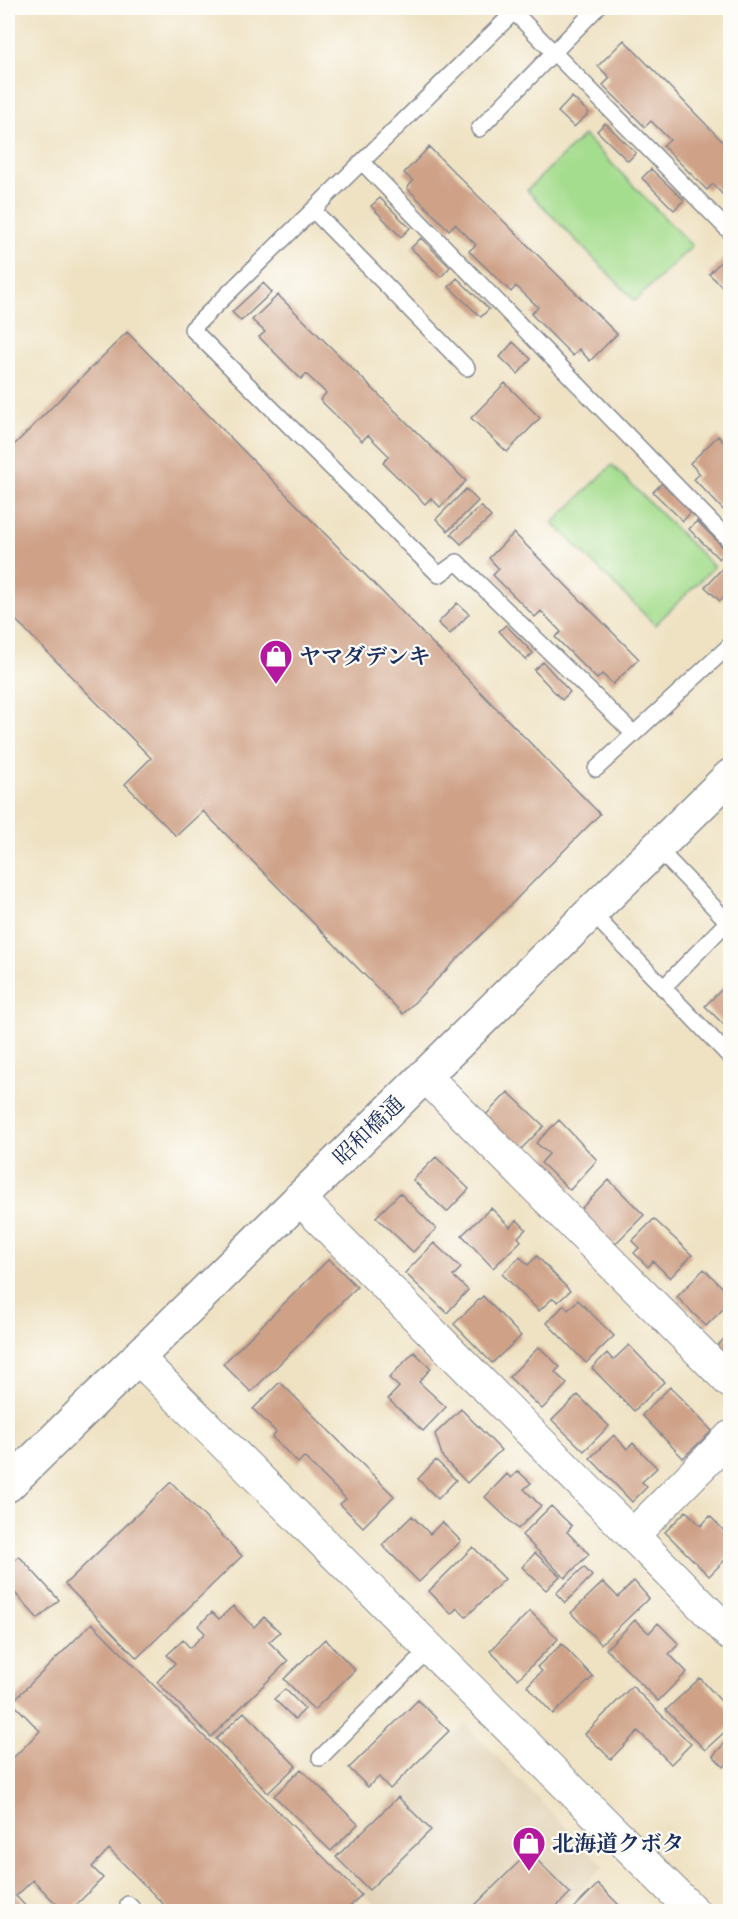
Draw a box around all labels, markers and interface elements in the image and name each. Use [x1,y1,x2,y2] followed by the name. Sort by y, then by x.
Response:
[258,638,294,685] shop icon: ヤマダデンキ
[299,643,431,675] place label: ヤマダデンキ
[327,1090,413,1174] street label: 昭和橋通
[511,1825,547,1872] shop icon: 北海道クボタ
[552,1830,684,1862] place label: 北海道クボタ

